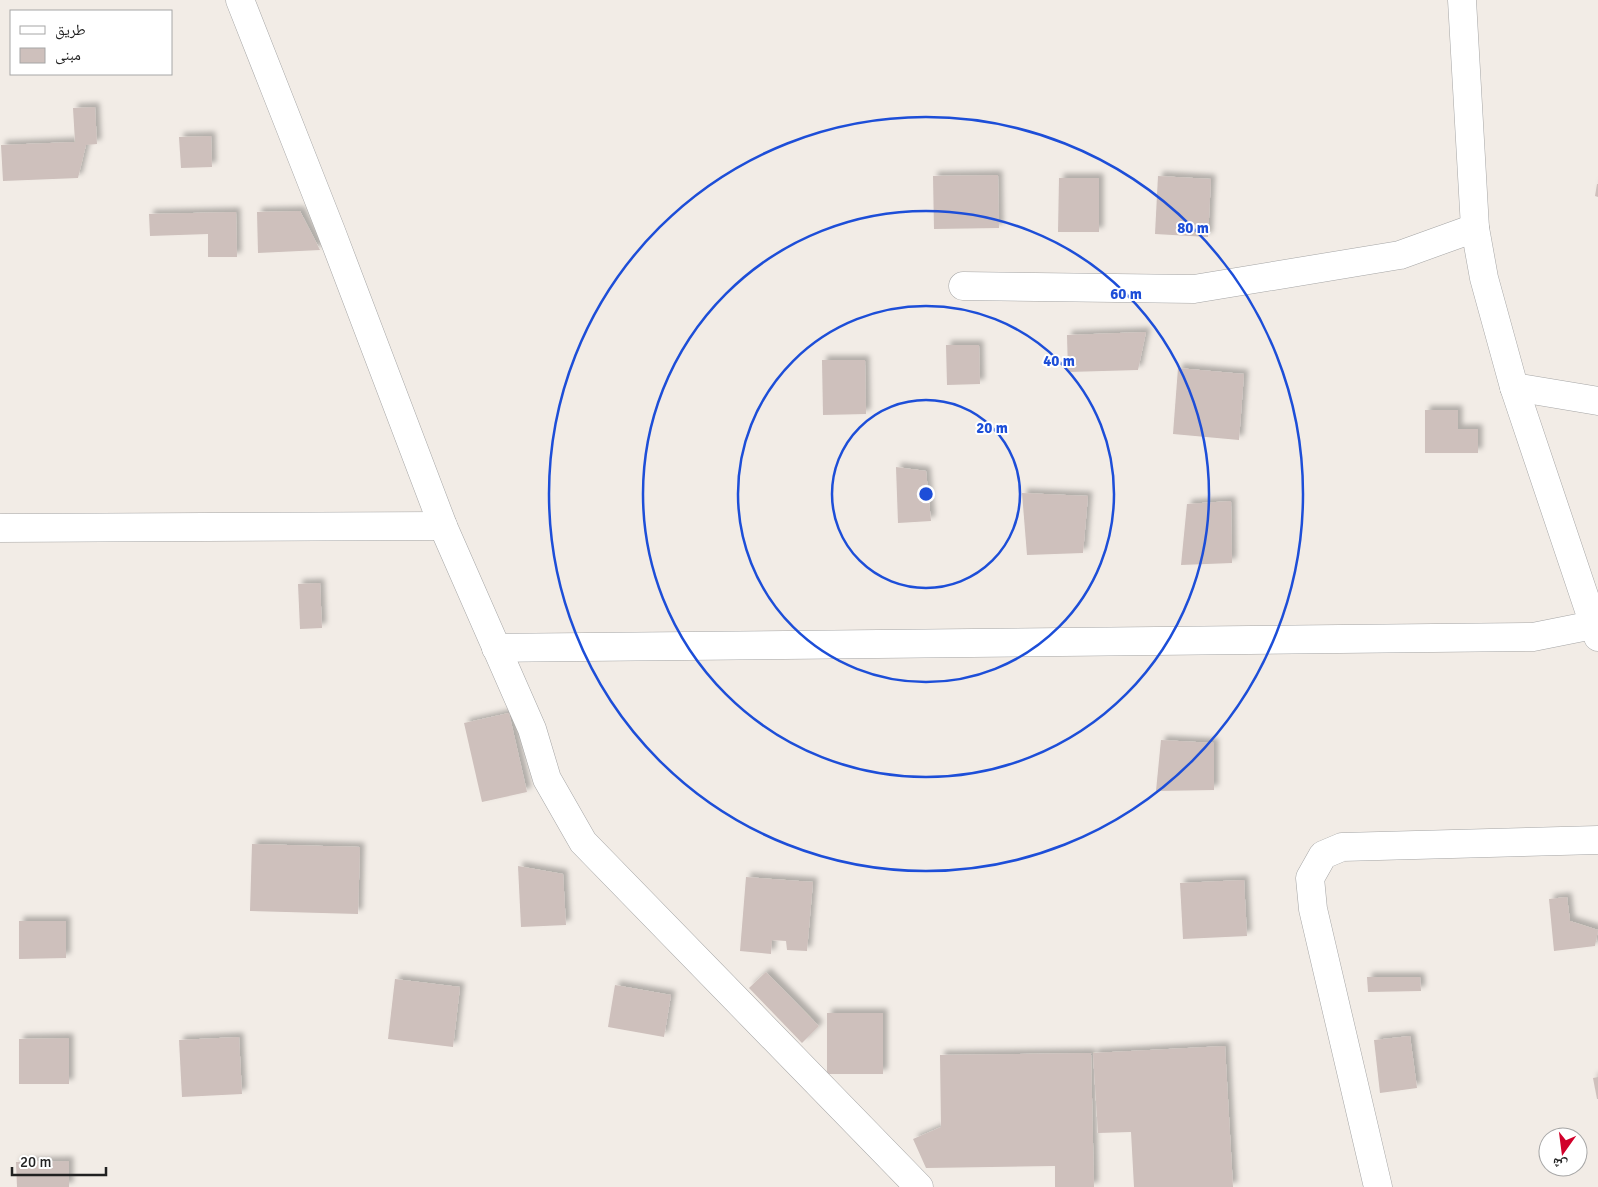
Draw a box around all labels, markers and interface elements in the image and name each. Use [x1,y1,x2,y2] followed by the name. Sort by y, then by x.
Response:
[10,10,172,75] legend
[55,21,86,40] text: طريق
[55,46,81,65] text: مبنى
[1177,219,1209,237] text: 80 m
[1110,285,1142,303] text: 60 m
[1043,352,1075,370] text: 40 m
[976,419,1008,437] text: 20 m
[917,485,935,503] centre of rings
[1538,1127,1588,1177] north arrow
[12,1144,106,1176] scale bar
[20,1153,51,1171] text: 20 m
[1551,1154,1569,1174] text: ش

